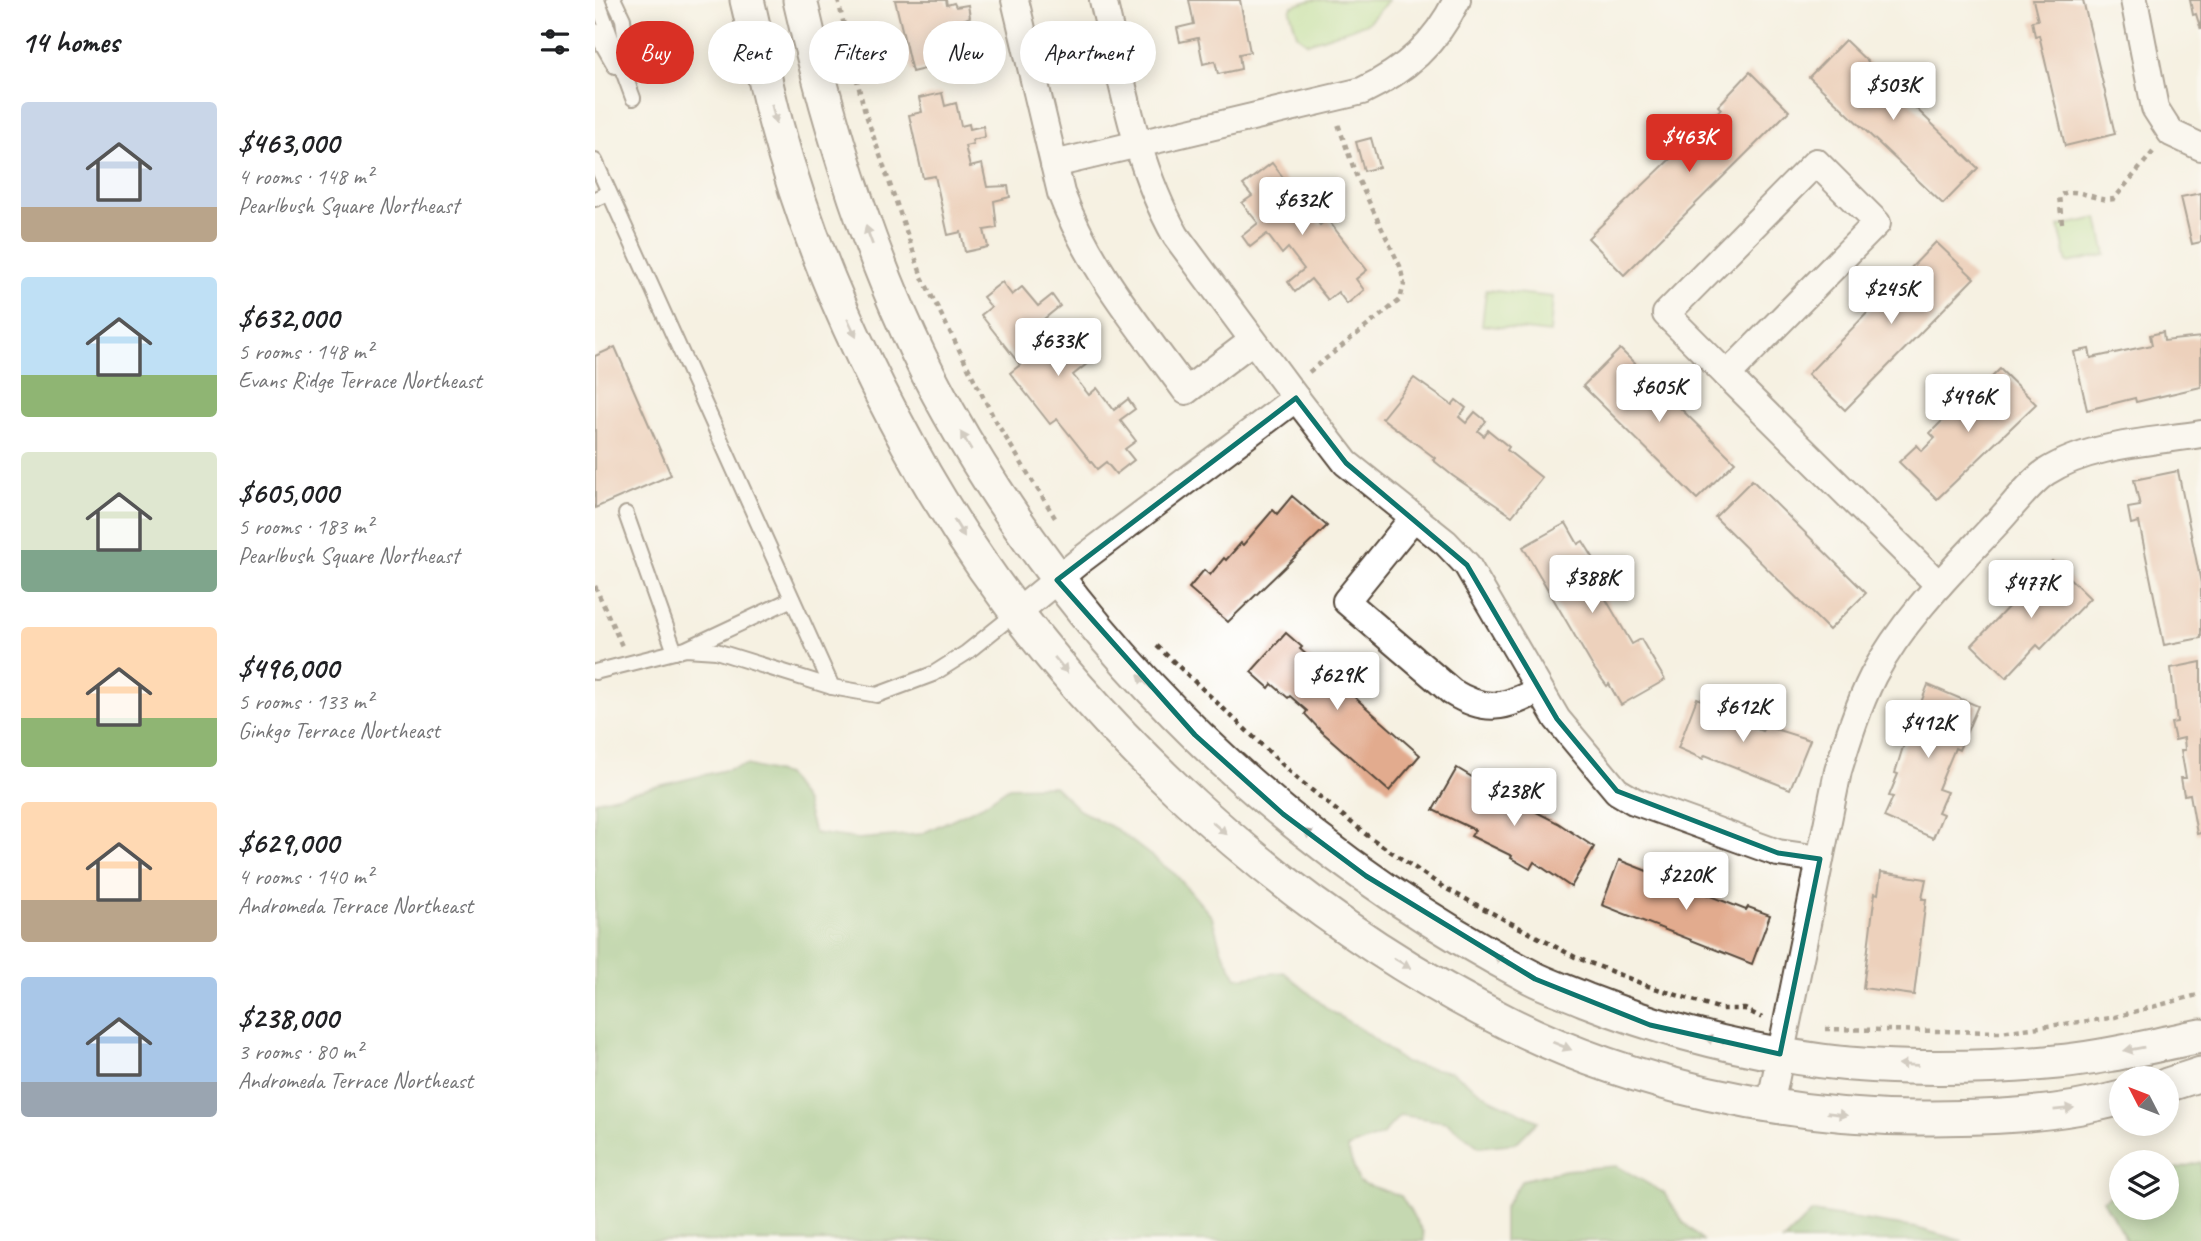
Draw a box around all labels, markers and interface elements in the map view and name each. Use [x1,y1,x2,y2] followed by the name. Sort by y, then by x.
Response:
[616,21,694,84] chip: Buy
[708,21,795,84] chip: Rent
[809,21,909,84] chip: Filters
[923,21,1006,84] chip: New
[1020,21,1156,84] chip: Apartment
[21,23,119,61] text: 14 homes
[536,23,574,61] icon: filters
[1844,62,1942,122] pin: $503K
[1867,70,1919,99] text: $503K
[769,103,780,125] one-way arrow
[1640,114,1738,174] pin: $463K
[1662,122,1716,151] text: $463K
[238,124,339,162] text: $463,000
[77,130,161,214] icon: home
[238,162,373,191] text: 4 rooms · 148 m²
[1253,177,1351,237] pin: $632K
[1275,185,1329,214] text: $632K
[238,191,459,220] text: Pearlbush Square Northeast
[864,225,875,246] one-way arrow
[1842,266,1940,326] pin: $245K
[1865,274,1917,303] text: $245K
[238,299,339,337] text: $632,000
[77,305,161,389] icon: home
[847,317,858,338] one-way arrow
[1009,318,1107,378] pin: $633K
[1031,326,1085,355] text: $633K
[238,337,373,366] text: 5 rooms · 148 m²
[1610,364,1708,424] pin: $605K
[238,366,482,395] text: Evans Ridge Terrace Northeast
[1632,372,1686,401] text: $605K
[1919,374,2017,434] pin: $496K
[1941,382,1995,411] text: $496K
[959,431,972,450] one-way arrow
[238,474,339,512] text: $605,000
[77,480,161,564] icon: home
[238,512,373,541] text: 5 rooms · 183 m²
[952,519,966,537] one-way arrow
[238,541,459,570] text: Pearlbush Square Northeast
[1543,556,1641,615] pin: $388K
[1982,560,2080,620] pin: $477K
[1565,563,1619,592] text: $388K
[2005,568,2057,597] text: $477K
[238,649,339,687] text: $496,000
[1288,652,1386,712] pin: $629K
[77,655,161,739] icon: home
[1053,656,1068,674] one-way arrow
[1310,660,1364,689] text: $629K
[1137,674,1153,691] one-way arrow
[1694,684,1792,744] pin: $612K
[238,687,373,716] text: 5 rooms · 133 m²
[1716,692,1770,721] text: $612K
[1879,700,1977,760] pin: $412K
[1901,708,1955,737] text: $412K
[238,716,440,745] text: Ginkgo Terrace Northeast
[1465,768,1563,828] pin: $238K
[1487,776,1541,805] text: $238K
[1210,820,1227,835] one-way arrow
[238,824,339,862] text: $629,000
[1303,829,1321,843] one-way arrow
[77,830,161,914] icon: home
[1637,852,1735,912] pin: $220K
[1659,860,1713,889] text: $220K
[238,862,373,891] text: 4 rooms · 140 m²
[238,891,473,920] text: Andromeda Terrace Northeast
[1492,954,1511,966] one-way arrow
[1392,956,1411,969] one-way arrow
[238,999,338,1037] text: $238,000
[77,1005,161,1089] icon: home
[1703,1034,1725,1045] one-way arrow
[238,1037,362,1066] text: 3 rooms · 80 m²
[1552,1041,1573,1052] one-way arrow
[2123,1044,2145,1055] one-way arrow
[1896,1059,1918,1070] one-way arrow
[238,1066,473,1095] text: Andromeda Terrace Northeast
[2109,1066,2179,1136] north arrow
[2109,1066,2179,1220] map controls
[2053,1103,2075,1114] one-way arrow
[1827,1108,1849,1119] one-way arrow
[2109,1150,2179,1220] button: layers

